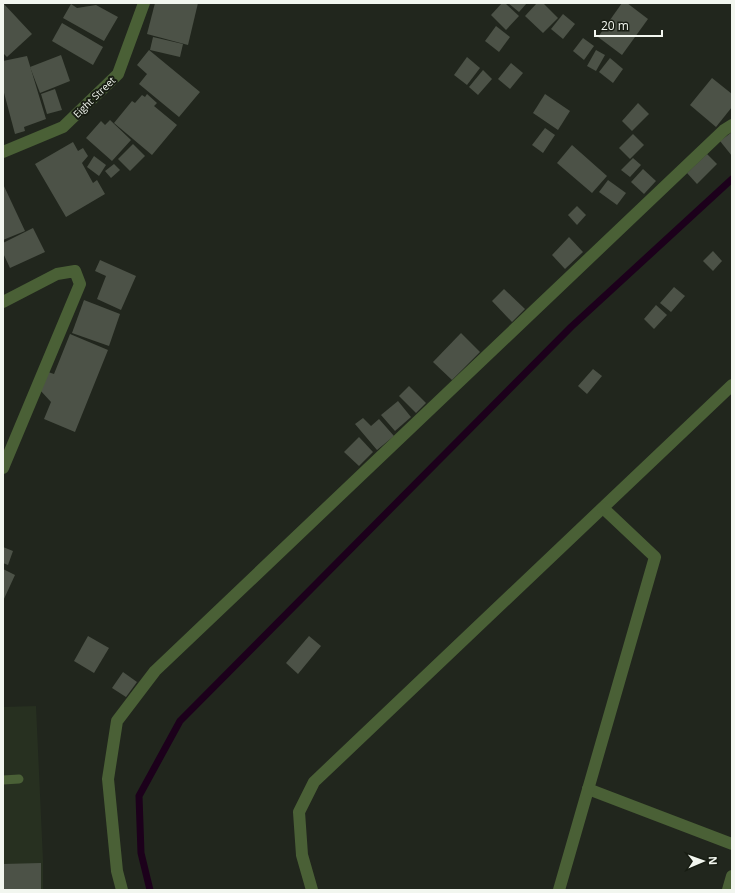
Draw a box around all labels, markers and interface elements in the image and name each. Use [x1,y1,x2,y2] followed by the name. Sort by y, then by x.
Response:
[595,12,662,38] scale bar
[601,17,629,34] text: 20 m
[70,73,118,121] street label: Eight Street
[683,841,723,881] north arrow
[706,856,721,865] text: N

